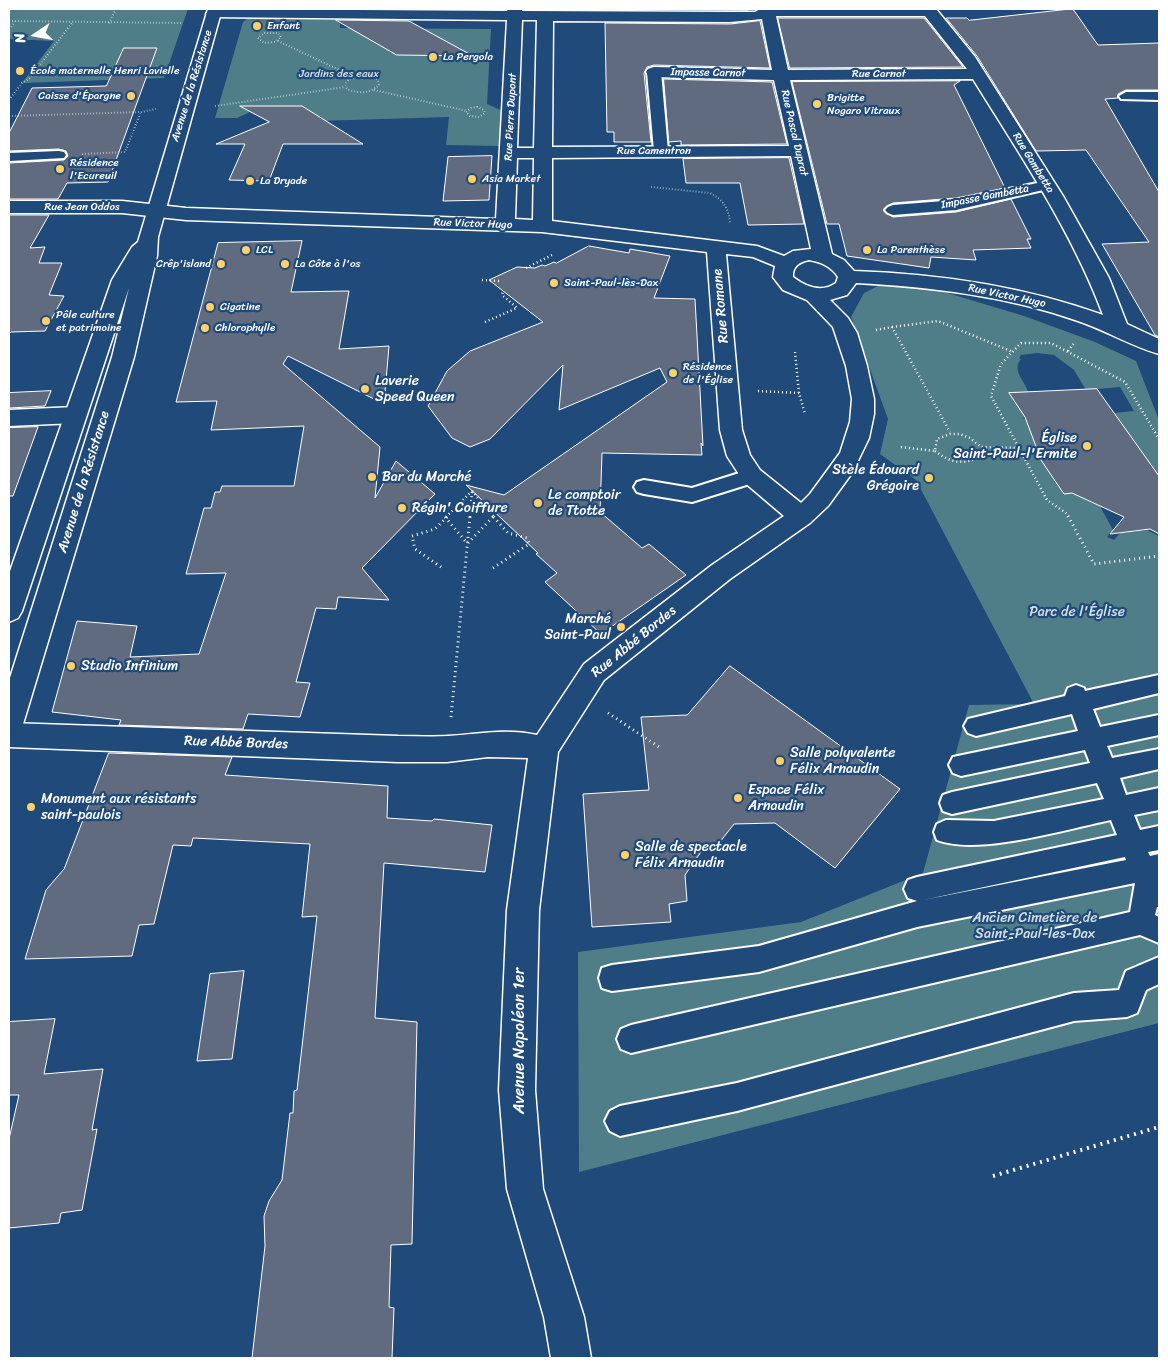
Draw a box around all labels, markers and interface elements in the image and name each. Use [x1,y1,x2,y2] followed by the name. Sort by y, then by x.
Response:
[10,10,60,60] north arrow
[267,19,300,33] place label: Enfant
[251,20,263,32] marker: Enfant
[169,29,215,143] street label: Avenue de la Résistance
[7,31,33,46] text: N
[443,50,493,64] place label: La Pergola
[427,51,439,63] marker: La Pergola
[30,64,180,78] place label: École maternelle Henri Lavielle
[14,65,26,77] marker: École maternelle Henri Lavielle
[670,66,746,80] street label: Impasse Carnot
[299,67,379,81] park label: Jardins des eaux
[852,67,906,81] street label: Rue Carnot
[502,73,520,161] street label: Rue Pierre Dupont
[38,89,121,103] place label: Caisse d'Épargne
[778,89,810,177] street label: Rue Pascal Duprat
[125,90,137,102] marker: Caisse d'Épargne
[827,91,900,117] place label: Brigitte Nogaro Vitraux
[811,98,823,110] marker: Brigitte Nogaro Vitraux
[1009,131,1057,195] street label: Rue Gambetta
[617,144,691,158] street label: Rue Camentron
[70,156,119,182] place label: Résidence l'Ecureuil
[54,163,66,175] marker: Résidence l'Ecureuil
[482,172,541,186] place label: Asia Market
[466,173,478,185] marker: Asia Market
[260,174,307,188] place label: La Dryade
[244,175,256,187] marker: La Dryade
[940,182,1030,212] street label: Impasse Gambetta
[44,200,120,214] street label: Rue Jean Oddos
[433,216,513,232] street label: Rue Victor Hugo
[256,243,273,257] place label: LCL
[877,243,945,257] place label: La Parenthèse
[240,244,252,256] marker: LCL
[861,244,873,256] marker: La Parenthèse
[156,257,211,271] place label: Crêp'island
[295,257,361,271] place label: La Côte à l'os
[215,258,227,270] marker: Crêp'island
[279,258,291,270] marker: La Côte à l'os
[709,268,733,344] street label: Rue Romane
[564,276,658,290] place label: Saint-Paul-lès-Dax
[548,277,560,289] marker: Saint-Paul-lès-Dax
[967,281,1047,311] street label: Rue Victor Hugo
[220,300,260,314] place label: Cigatine
[204,301,216,313] marker: Cigatine
[56,308,122,334] place label: Pôle culture et patrimoine
[40,315,52,327] marker: Pôle culture et patrimoine
[215,321,275,335] place label: Chlorophylle
[199,322,211,334] marker: Chlorophylle
[683,360,733,386] place label: Résidence de l'Église
[667,367,679,379] marker: Résidence de l'Église
[375,373,455,406] place label: Laverie Speed Queen
[359,383,371,395] marker: Laverie Speed Queen
[54,409,114,555] street label: Avenue de la Résistance
[953,430,1077,462] place label: Église Saint-Paul-l'Ermite
[1081,440,1093,452] marker: Église Saint-Paul-l'Ermite
[832,462,919,494] place label: Stèle Édouard Grégoire
[382,469,471,485] place label: Bar du Marché
[366,471,378,483] marker: Bar du Marché
[923,472,935,484] marker: Stèle Édouard Grégoire
[548,487,620,520] place label: Le comptoir de Ttotte
[532,497,544,509] marker: Le comptoir de Ttotte
[412,500,508,516] place label: Régin' Coiffure
[396,502,408,514] marker: Régin' Coiffure
[588,603,680,681] street label: Rue Abbé Bordes
[1029,604,1125,620] park label: Parc de l'Église
[544,611,611,644] place label: Marché Saint-Paul
[615,621,627,633] marker: Marché Saint-Paul
[81,658,178,674] place label: Studio Infinium
[65,660,77,672] marker: Studio Infinium
[184,733,288,753] street label: Rue Abbé Bordes
[790,745,895,778] place label: Salle polyvalente Félix Arnaudin
[774,755,786,767] marker: Salle polyvalente Félix Arnaudin
[748,782,824,814] place label: Espace Félix Arnaudin
[41,791,197,824] place label: Monument aux résistants saint-paulois
[732,792,744,804] marker: Espace Félix Arnaudin
[25,801,37,813] marker: Monument aux résistants saint-paulois
[635,839,747,872] place label: Salle de spectacle Félix Arnaudin
[619,849,631,861] marker: Salle de spectacle Félix Arnaudin
[973,910,1097,942] park label: Ancien Cimetière de Saint-Paul-les-Dax
[510,968,530,1114] street label: Avenue Napoléon 1er

